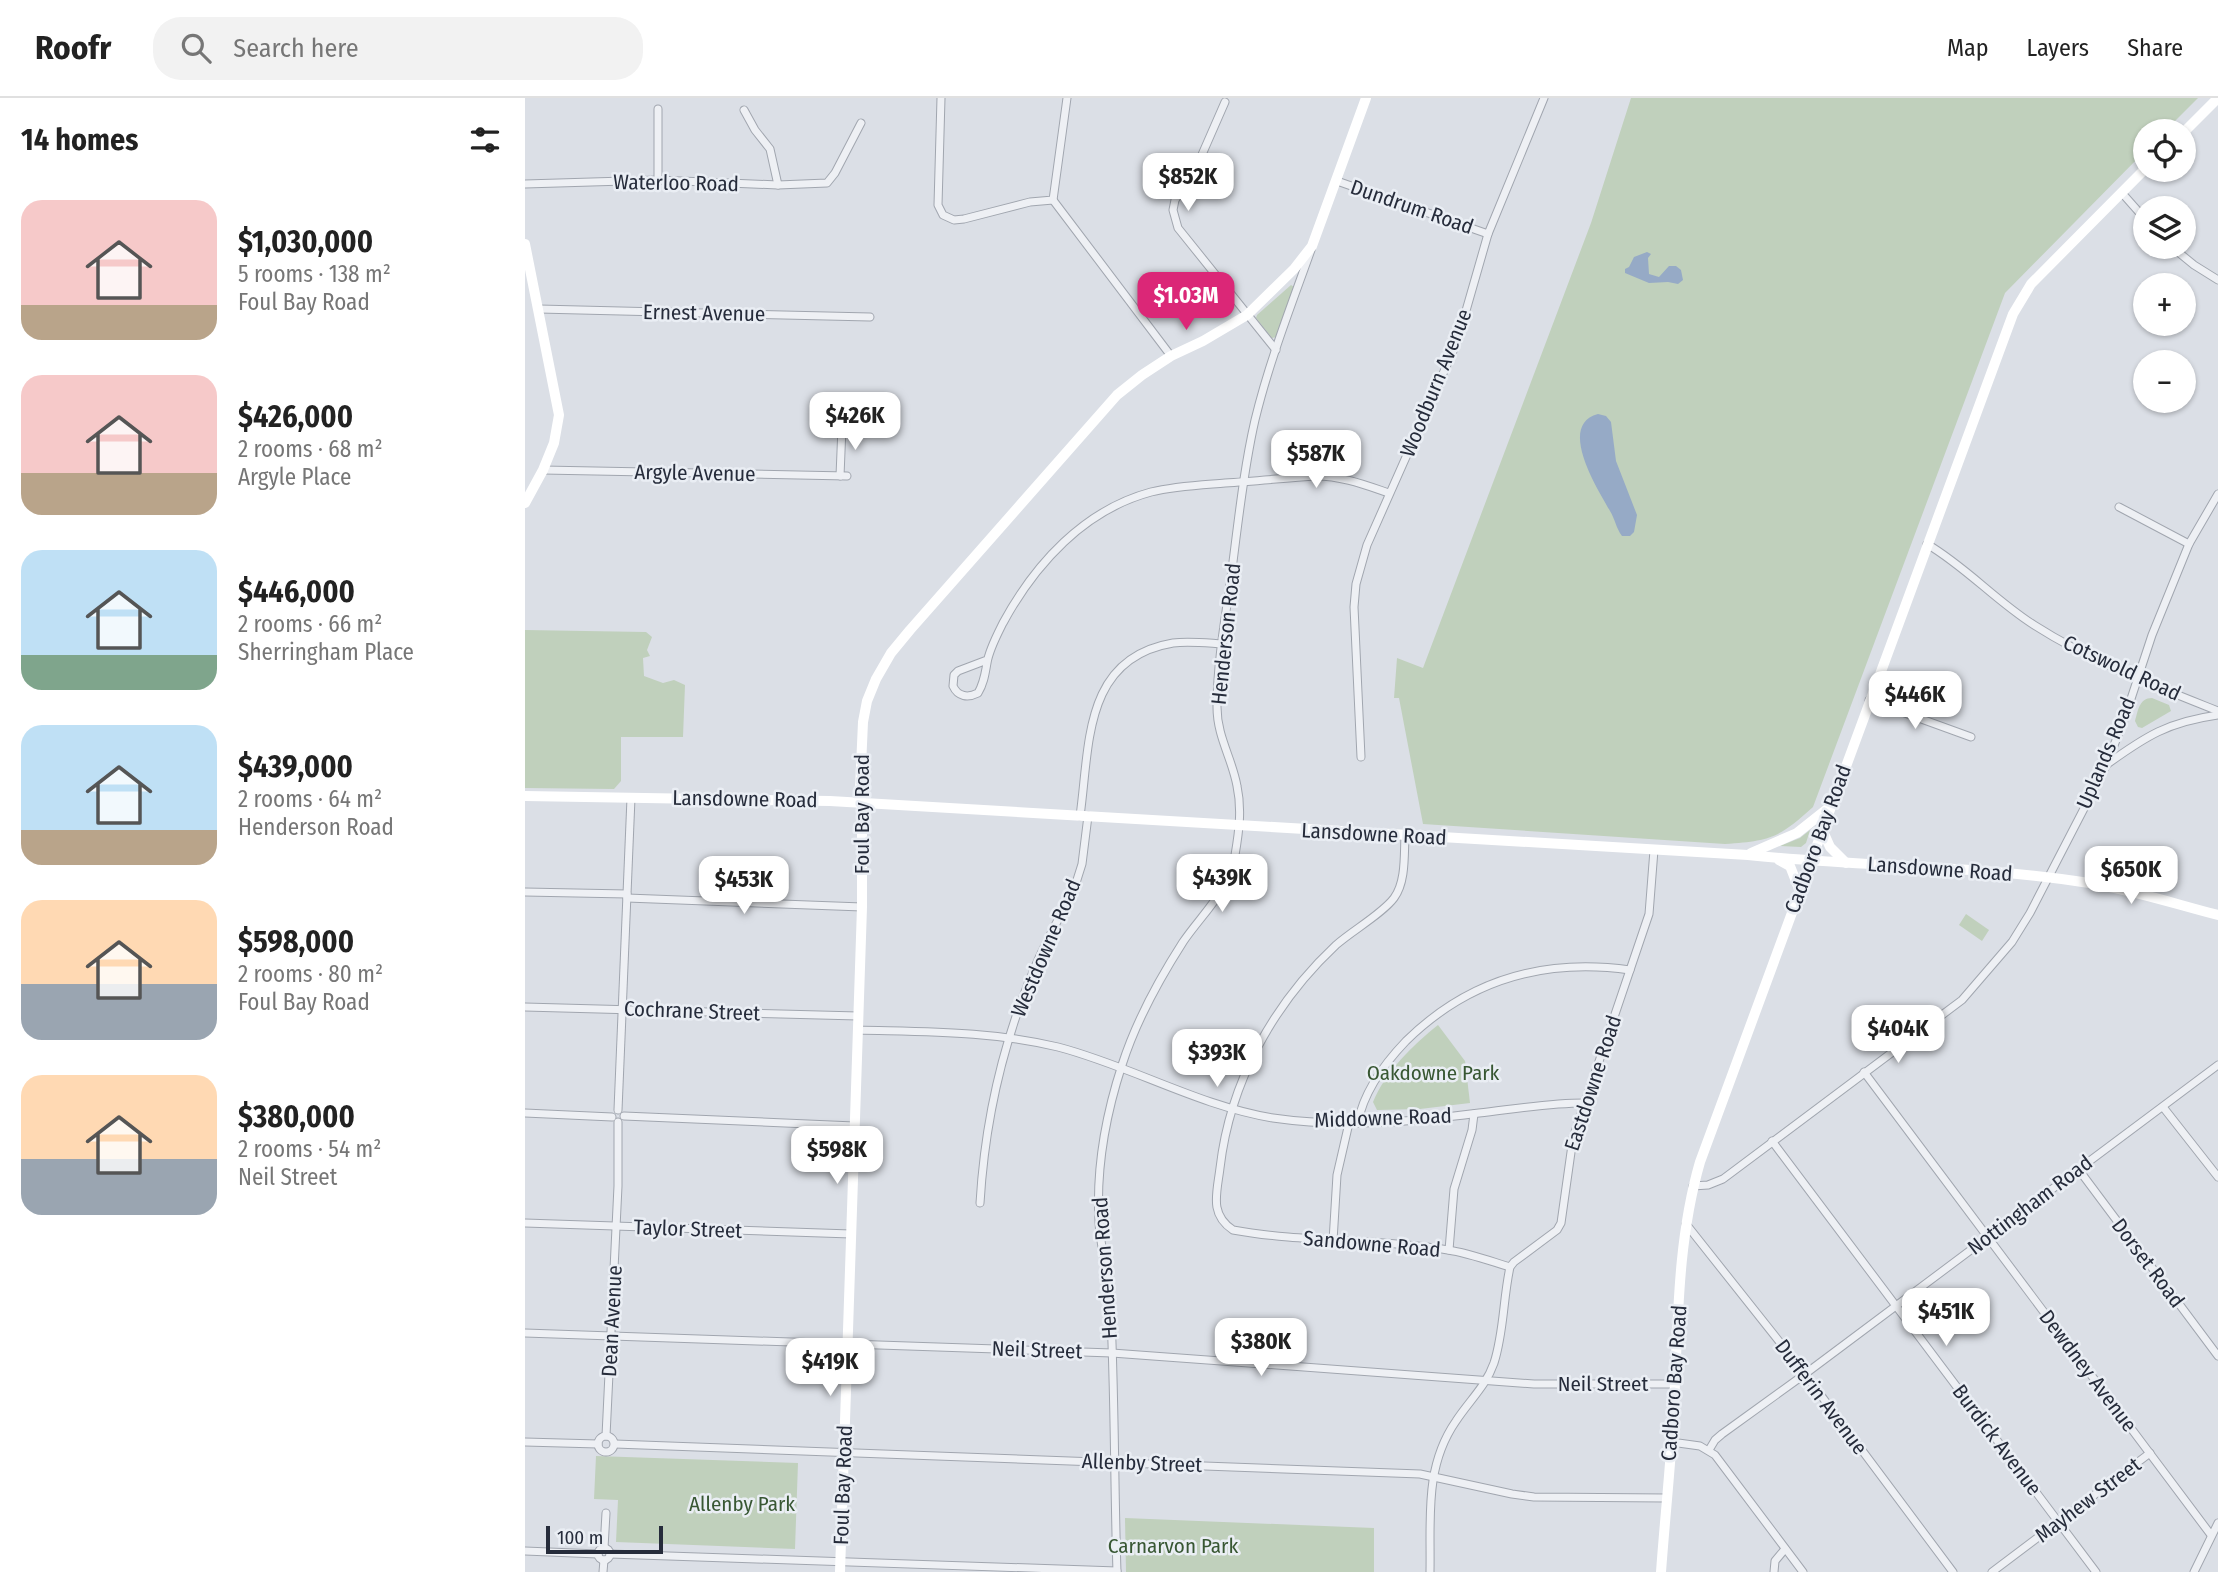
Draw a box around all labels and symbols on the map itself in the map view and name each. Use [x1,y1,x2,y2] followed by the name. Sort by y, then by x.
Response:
[1139,153,1237,213] pin: $852K
[613,169,739,197] street label: Waterloo Road
[1347,174,1477,240] street label: Dundrum Road
[1129,272,1243,332] pin: $1.03M
[643,299,765,327] street label: Ernest Avenue
[1394,305,1478,461] street label: Woodburn Avenue
[806,392,904,452] pin: $426K
[1267,430,1365,490] pin: $587K
[634,459,756,487] street label: Argyle Avenue
[1206,562,1246,706] street label: Henderson Road
[2059,629,2185,707] street label: Cotswold Road
[1866,672,1964,731] pin: $446K
[2071,693,2141,813] street label: Uplands Road
[849,754,875,874] street label: Foul Bay Road
[1779,761,1857,917] street label: Cadboro Bay Road
[672,785,818,813] street label: Lansdowne Road
[1301,817,1447,851] street label: Lansdowne Road
[2082,846,2180,906] pin: $650K
[1867,851,2013,887] street label: Lansdowne Road
[1173,854,1271,914] pin: $439K
[695,856,793,916] pin: $453K
[1005,875,1087,1021] street label: Westdowne Road
[623,996,761,1026] street label: Cochrane Street
[1849,1006,1947,1065] pin: $404K
[1559,1012,1627,1154] street label: Eastdowne Road
[1168,1030,1266,1089] pin: $393K
[1367,1060,1500,1086] park label: Oakdowne Park
[1314,1103,1452,1133] street label: Middowne Road
[788,1126,886,1186] pin: $598K
[1962,1150,2098,1260] street label: Nottingham Road
[1087,1196,1123,1340] street label: Henderson Road
[2106,1213,2190,1313] street label: Dorset Road
[633,1214,743,1244] street label: Taylor Street
[1302,1225,1442,1263] street label: Sandowne Road
[596,1264,628,1378] street label: Dean Avenue
[1897,1288,1995,1348] pin: $451K
[1656,1304,1692,1462] street label: Cadboro Bay Road
[2034,1305,2142,1437] street label: Dewdney Avenue
[1212,1318,1310,1378] pin: $380K
[1769,1334,1873,1460] street label: Dufferin Avenue
[991,1335,1083,1365] street label: Neil Street
[781,1338,879,1398] pin: $419K
[1558,1371,1648,1397] street label: Neil Street
[1947,1379,2047,1501] street label: Burdick Avenue
[828,1424,858,1546] street label: Foul Bay Road
[1081,1448,1203,1478] street label: Allenby Street
[2030,1452,2146,1548] street label: Mayhew Street
[689,1491,795,1517] park label: Allenby Park
[546,1523,663,1555] scale bar
[1108,1533,1238,1559] park label: Carnarvon Park

